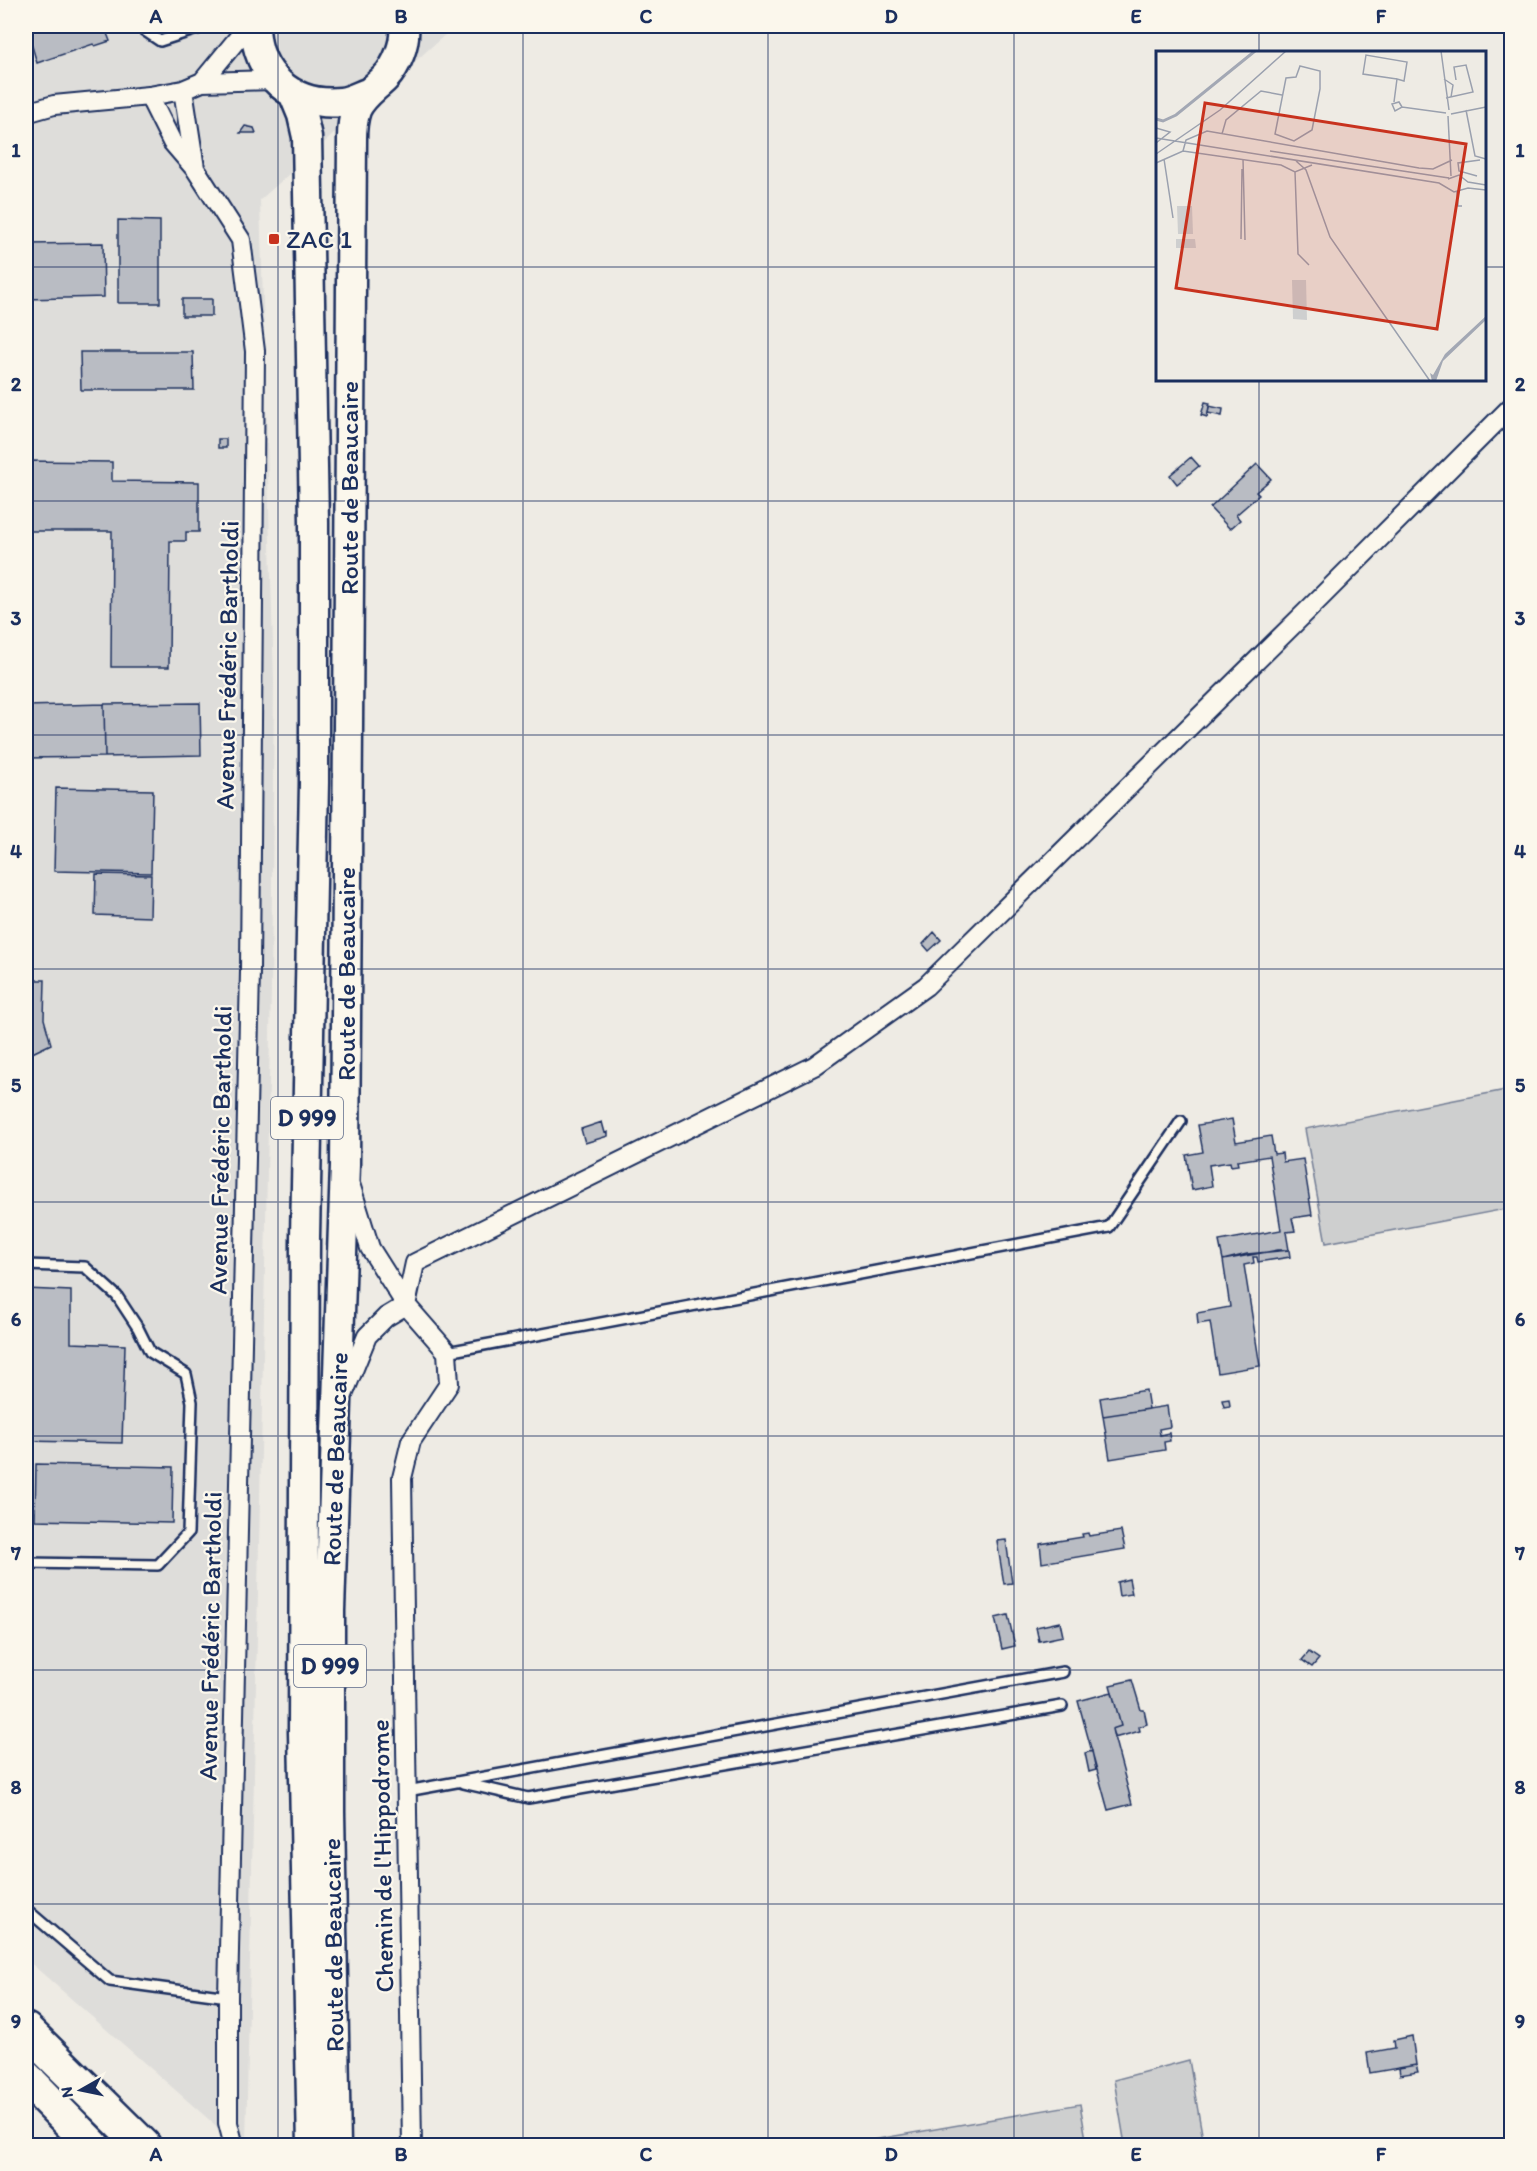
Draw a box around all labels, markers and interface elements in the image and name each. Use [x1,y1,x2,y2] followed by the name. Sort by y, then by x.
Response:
[149,4,163,28] text: A
[395,4,408,28] text: B
[640,4,653,28] text: C
[884,4,898,28] text: D
[1130,4,1142,28] text: E
[1376,4,1387,28] text: F
[1156,51,1486,381] inset map
[11,138,21,162] text: 1
[1515,138,1525,162] text: 1
[286,223,352,255] place label: ZAC 1
[267,232,281,246] marker: ZAC 1
[11,372,22,396] text: 2
[1515,372,1526,396] text: 2
[333,381,365,595] street label: Route de Beaucaire
[208,520,246,810] street label: Avenue Frédéric Bartholdi
[11,606,22,630] text: 3
[1515,606,1526,630] text: 3
[10,839,22,863] text: 4
[1514,839,1526,863] text: 4
[330,867,362,1081] street label: Route de Beaucaire
[201,1005,239,1295] street label: Avenue Frédéric Bartholdi
[11,1073,22,1097] text: 5
[1515,1073,1526,1097] text: 5
[271,1097,343,1139] road number: D 999
[11,1307,22,1331] text: 6
[1515,1307,1526,1331] text: 6
[315,1351,355,1567] street label: Route de Beaucaire
[191,1491,229,1781] street label: Avenue Frédéric Bartholdi
[10,1541,21,1565] text: 7
[1514,1541,1525,1565] text: 7
[294,1645,366,1687] road number: D 999
[364,1719,400,1993] street label: Chemin de l'Hippodrome
[11,1775,22,1799] text: 8
[1515,1775,1526,1799] text: 8
[315,1838,351,2052] street label: Route de Beaucaire
[11,2009,21,2033] text: 9
[1515,2009,1525,2033] text: 9
[51,2060,111,2120] north arrow
[56,2085,77,2099] text: N
[149,2142,163,2166] text: A
[395,2142,408,2166] text: B
[640,2142,653,2166] text: C
[884,2142,898,2166] text: D
[1130,2142,1142,2166] text: E
[1376,2142,1387,2166] text: F

